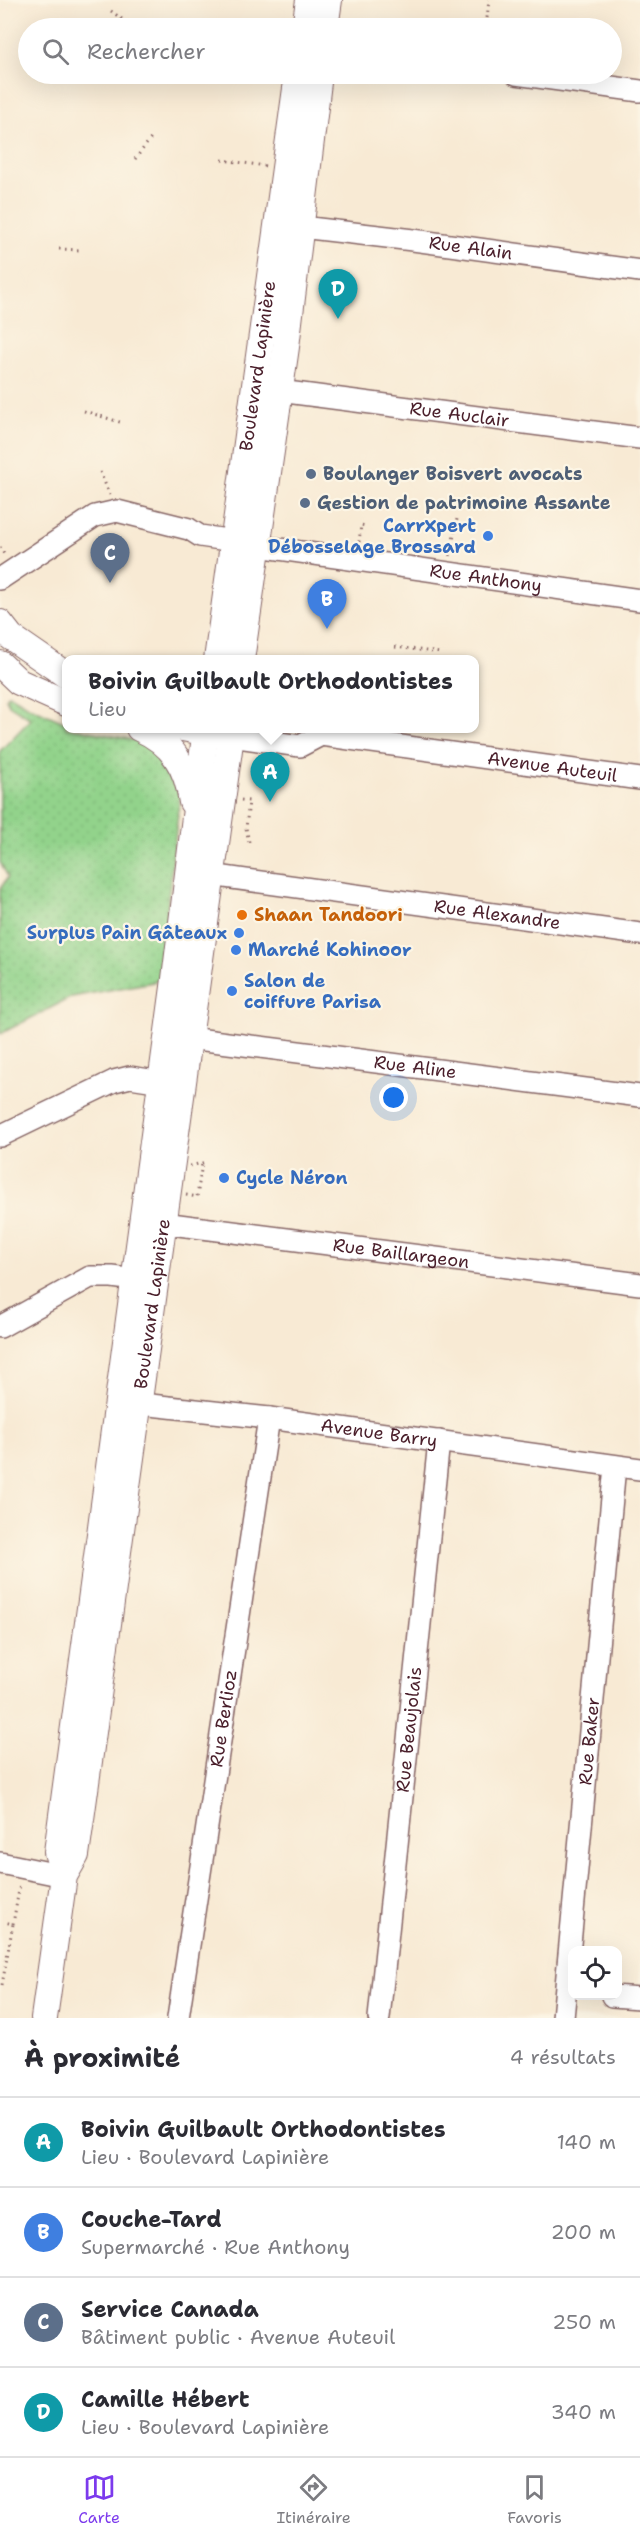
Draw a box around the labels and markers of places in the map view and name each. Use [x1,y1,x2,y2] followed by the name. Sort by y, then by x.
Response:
[318,270,358,319] pin: D
[323,462,582,486] place label: Boulanger Boisvert avocats
[304,467,318,481] marker: Boulanger Boisvert avocats
[317,491,611,515] place label: Gestion de patrimoine Assante
[298,496,312,510] marker: Gestion de patrimoine Assante
[268,514,476,559] place label: CarrXpert Débosselage Brossard
[481,529,495,543] marker: CarrXpert Débosselage Brossard
[90,534,130,583] pin: C
[308,580,346,629] pin: B
[250,752,290,802] pin: A
[254,903,403,927] place label: Shaan Tandoori
[235,908,249,922] marker: Shaan Tandoori
[27,921,227,945] place label: Surplus Pain Gâteaux
[232,926,246,940] marker: Surplus Pain Gâteaux
[248,938,412,962] place label: Marché Kohinoor
[229,943,243,957] marker: Marché Kohinoor
[244,969,382,1014] place label: Salon de coiffure Parisa
[225,984,239,998] marker: Salon de coiffure Parisa
[236,1166,347,1190] place label: Cycle Néron
[217,1171,231,1185] marker: Cycle Néron

